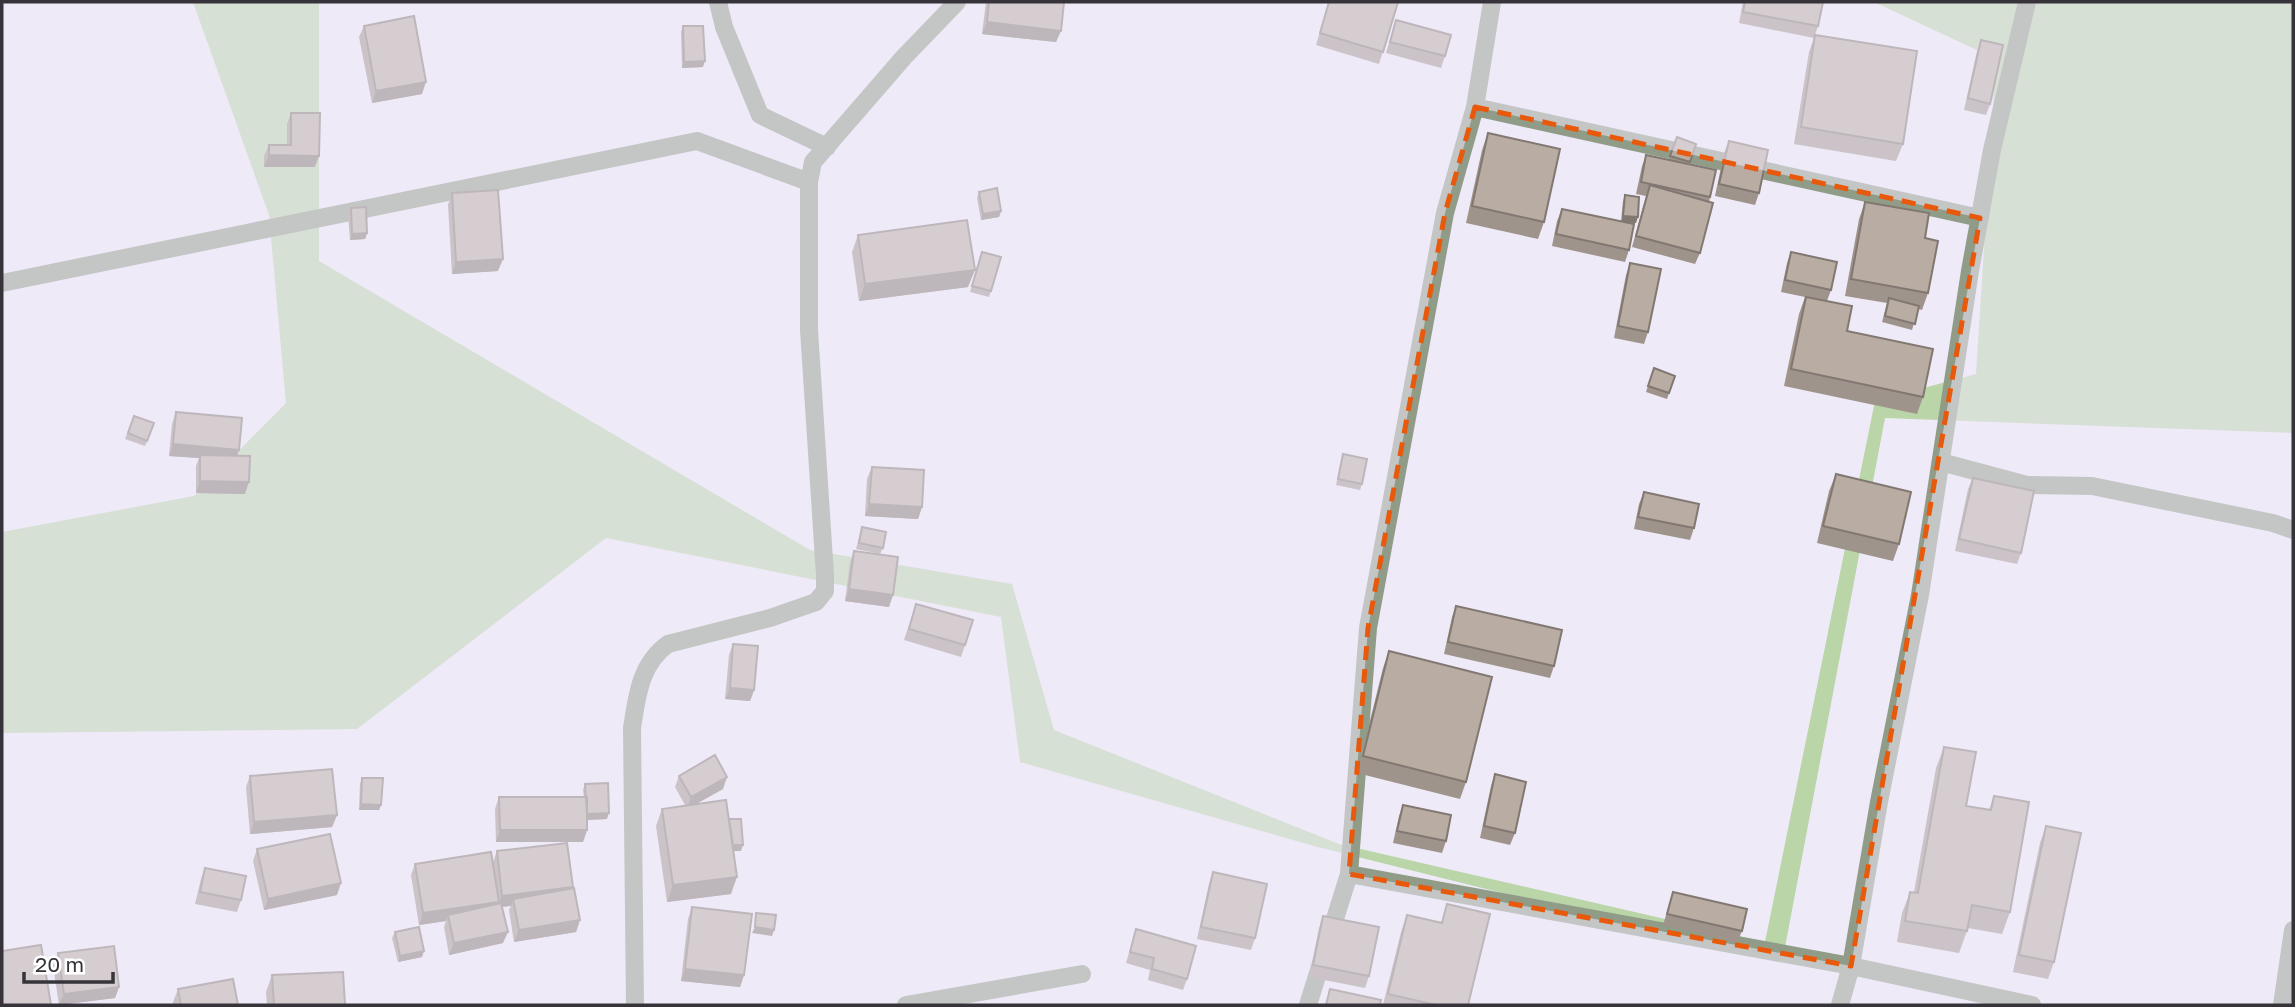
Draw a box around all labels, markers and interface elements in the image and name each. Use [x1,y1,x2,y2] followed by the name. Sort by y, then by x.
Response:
[24,940,114,984] scale bar
[35,951,84,977] text: 20 m

